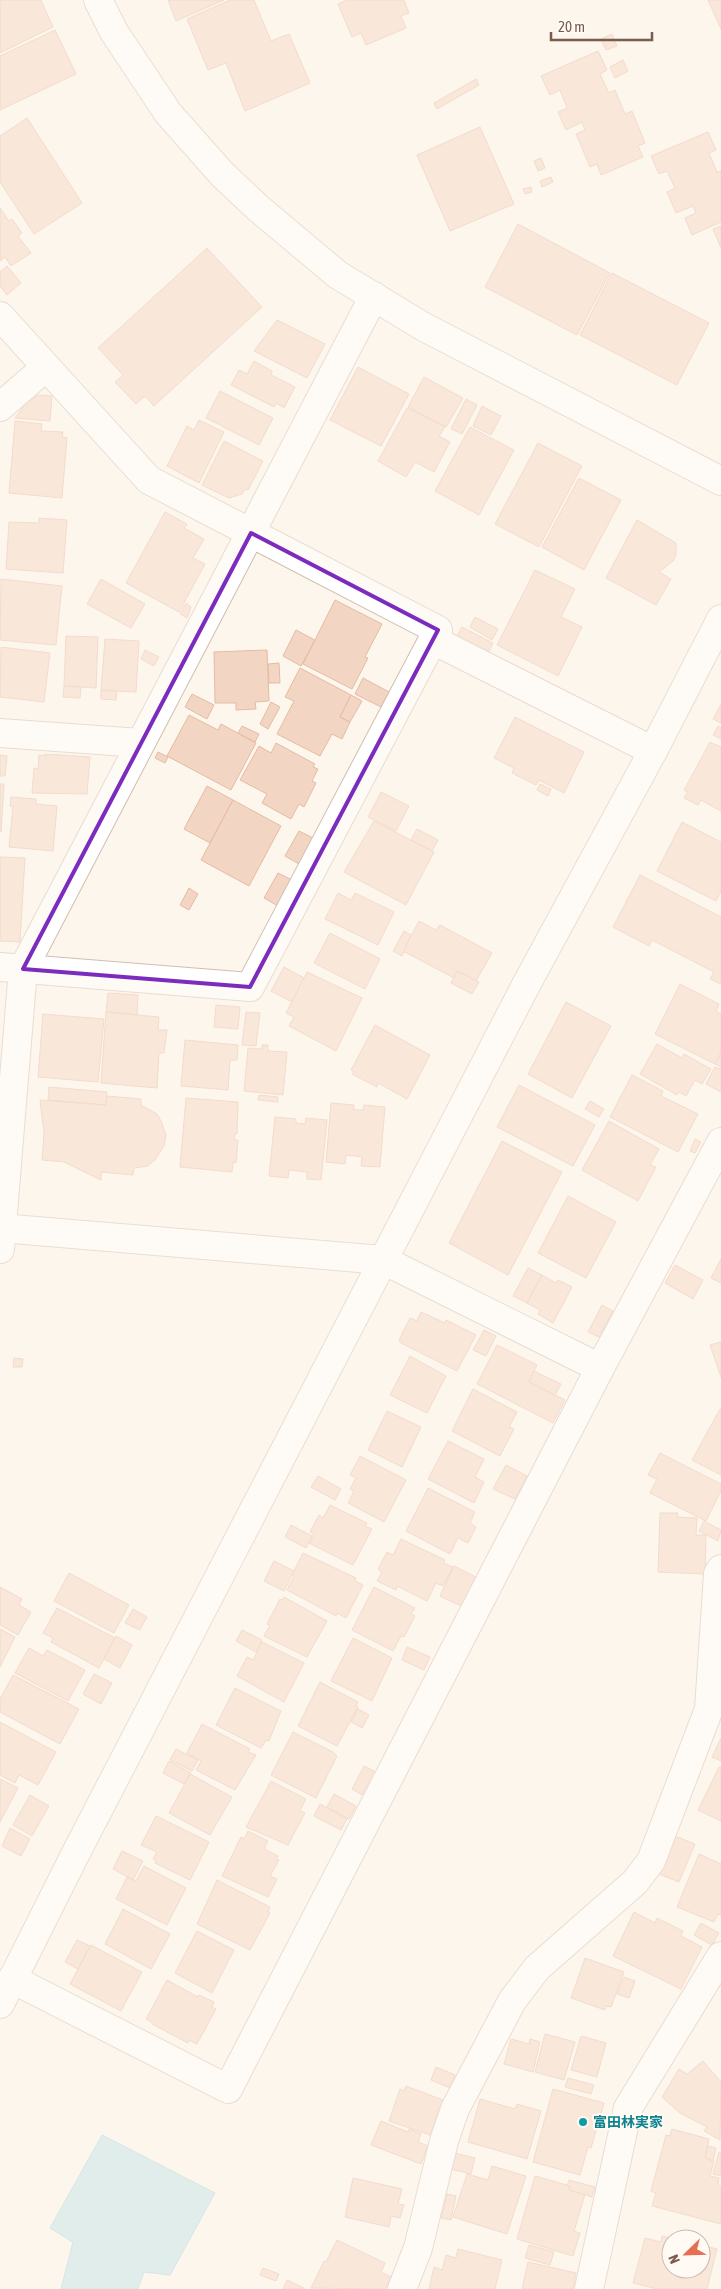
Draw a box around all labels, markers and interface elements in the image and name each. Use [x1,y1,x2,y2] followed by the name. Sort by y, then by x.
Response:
[551,10,652,42] scale bar
[558,18,585,35] text: 20 m
[593,2114,663,2130] place label: 富田林実家
[577,2116,589,2128] marker: 富田林実家
[661,2229,711,2279] north arrow
[665,2252,683,2266] text: N

